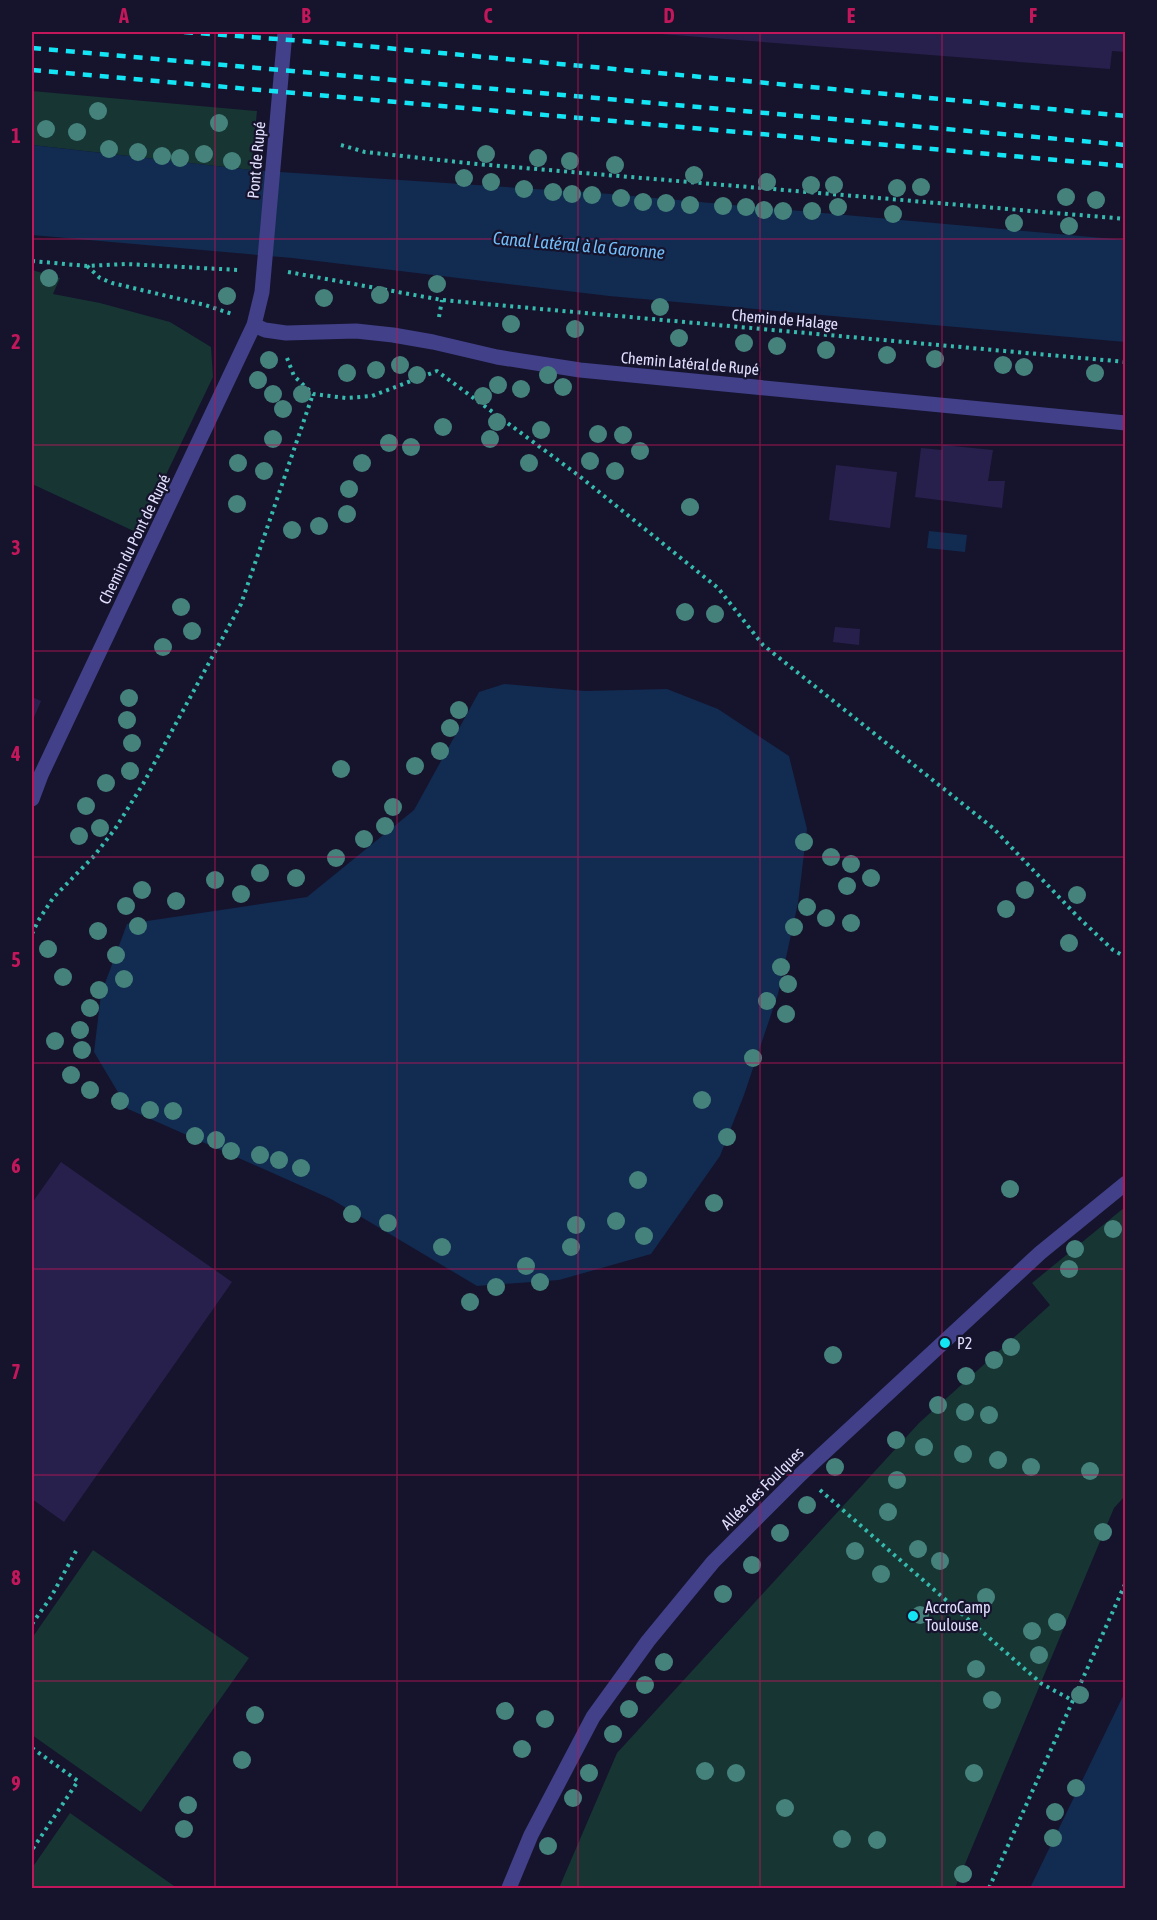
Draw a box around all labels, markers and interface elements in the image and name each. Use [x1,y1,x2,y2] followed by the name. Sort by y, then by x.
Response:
[118,4,129,27] text: A
[301,4,311,27] text: B
[484,4,493,27] text: C
[663,4,675,27] text: D
[847,4,856,27] text: E
[1029,4,1037,27] text: F
[244,121,269,199] street label: Pont de Rupé
[11,124,21,147] text: 1
[492,227,666,263] water label: Canal Latéral à la Garonne
[731,305,839,334] street label: Chemin de Halage
[11,330,21,353] text: 2
[620,348,760,379] street label: Chemin Latéral de Rupé
[95,471,174,607] street label: Chemin du Pont de Rupé
[11,536,21,559] text: 3
[10,742,21,765] text: 4
[11,948,21,971] text: 5
[11,1154,21,1177] text: 6
[957,1334,972,1352] place label: P2
[938,1336,952,1350] marker: P2
[11,1360,21,1383] text: 7
[717,1443,808,1534] street label: Allée des Foulques
[11,1566,21,1589] text: 8
[925,1598,991,1634] place label: AccroCamp Toulouse
[906,1609,920,1623] marker: AccroCamp Toulouse
[11,1772,21,1795] text: 9

